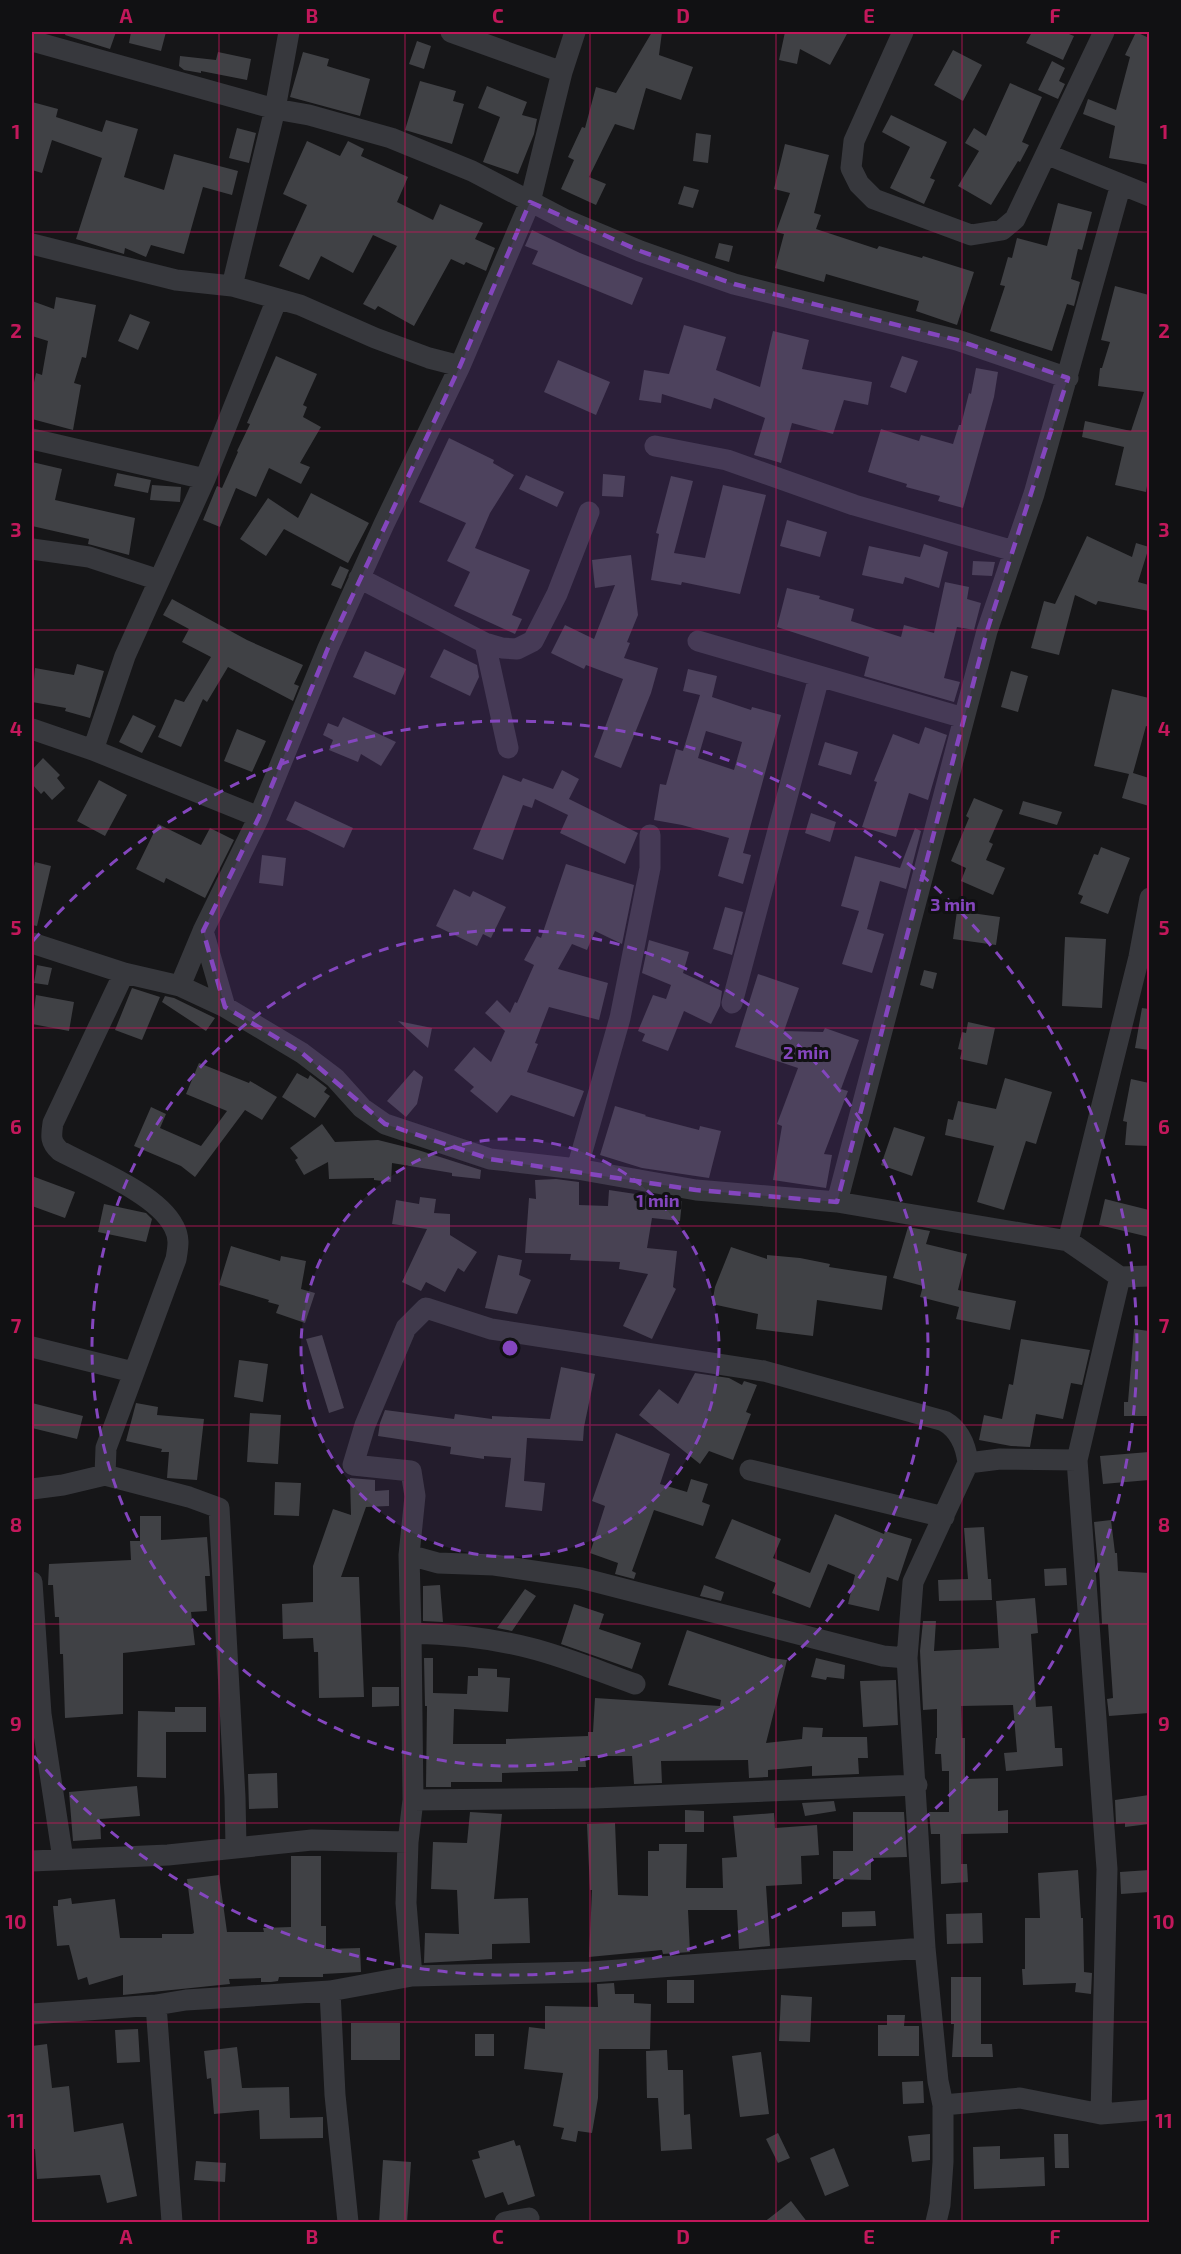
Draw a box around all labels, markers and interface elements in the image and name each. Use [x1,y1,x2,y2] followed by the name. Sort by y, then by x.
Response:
[119,3,133,27] text: A
[306,3,318,27] text: B
[492,3,504,27] text: C
[676,3,690,27] text: D
[863,3,875,27] text: E
[1049,3,1061,27] text: F
[12,119,20,143] text: 1
[1160,119,1168,143] text: 1
[10,318,22,342] text: 2
[1158,318,1170,342] text: 2
[10,517,22,541] text: 3
[1158,517,1170,541] text: 3
[10,716,23,740] text: 4
[1158,716,1171,740] text: 4
[930,893,976,915] text: 3 min
[10,915,22,939] text: 5
[1158,915,1170,939] text: 5
[783,1041,829,1063] text: 2 min
[10,1114,22,1138] text: 6
[1158,1114,1170,1138] text: 6
[636,1189,680,1211] text: 1 min
[11,1313,22,1337] text: 7
[1159,1313,1170,1337] text: 7
[500,1338,520,1358] centre of rings
[10,1512,22,1536] text: 8
[1158,1512,1170,1536] text: 8
[10,1711,22,1735] text: 9
[1158,1711,1170,1735] text: 9
[5,1909,27,1933] text: 10
[1153,1909,1175,1933] text: 10
[7,2108,25,2132] text: 11
[1155,2108,1173,2132] text: 11
[119,2224,133,2248] text: A
[306,2224,318,2248] text: B
[492,2224,504,2248] text: C
[676,2224,690,2248] text: D
[863,2224,875,2248] text: E
[1049,2224,1061,2248] text: F

